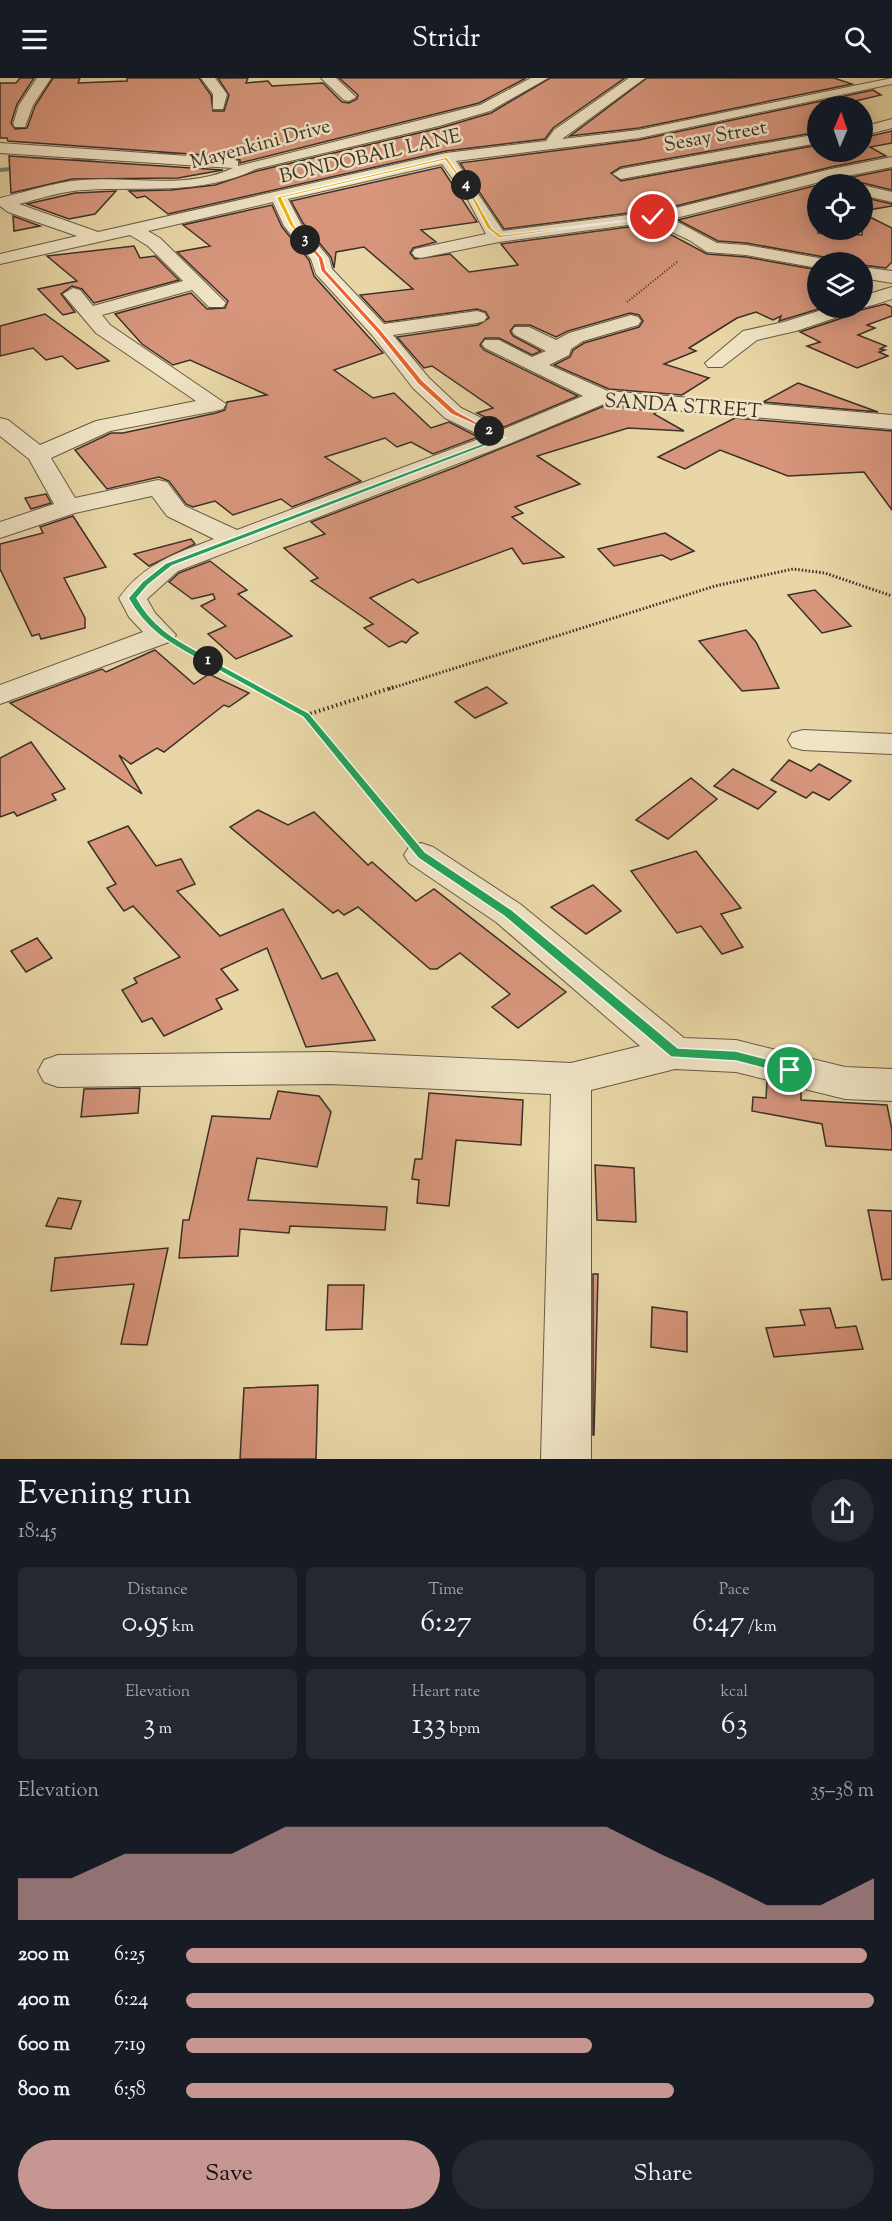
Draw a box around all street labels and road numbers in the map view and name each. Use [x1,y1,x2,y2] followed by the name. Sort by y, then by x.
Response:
[187,113,334,178] street label: Mayenkini Drive
[662,114,769,161] street label: Sesay Street
[277,122,464,192] street label: BONDOBAIL LANE
[603,388,762,427] street label: SANDA STREET

